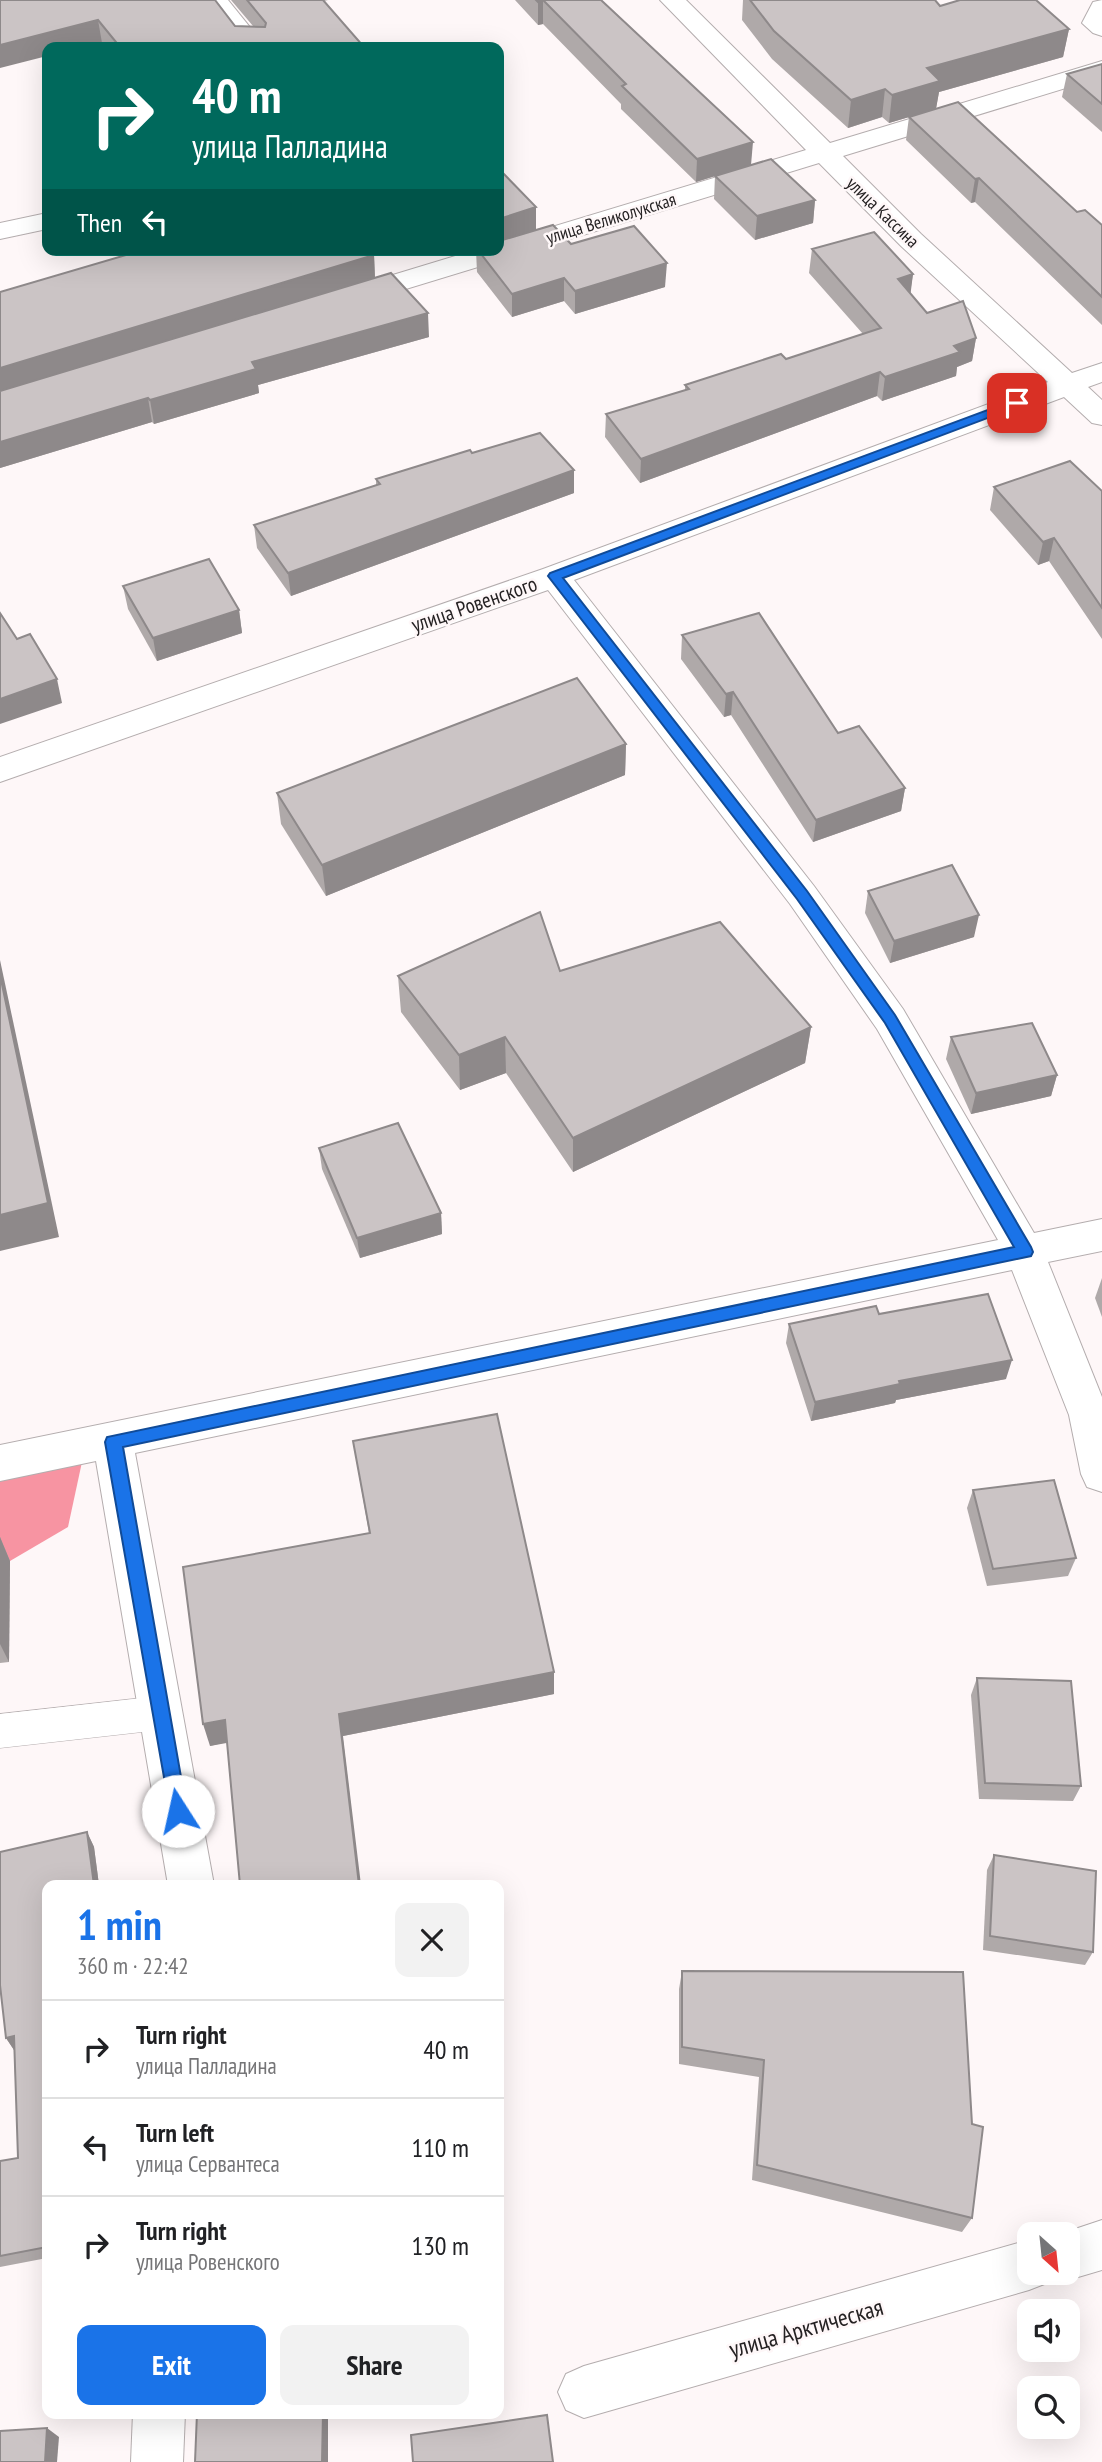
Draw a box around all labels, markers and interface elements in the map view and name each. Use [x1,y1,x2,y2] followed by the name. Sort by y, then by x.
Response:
[192,63,281,127] text: 40 m
[77,70,168,161] icon: right
[192,125,388,167] text: улица Палладина
[842,172,924,252] street label: улица Кассина
[543,187,679,249] street label: улица Великолукская
[136,203,174,241] icon: left
[77,206,122,239] text: Then
[987,373,1047,433] pin
[998,384,1036,422] icon: arrive
[408,570,540,638] street label: улица Ровенского
[141,1774,215,1848] position arrow
[77,1897,162,1952] text: 1 min
[395,1903,469,1977] button: close
[77,1951,189,1980] text: 360 m · 22:42
[136,2018,227,2051] text: Turn right
[77,2030,115,2068] icon: right
[423,2033,469,2066] text: 40 m
[136,2051,277,2080] text: улица Палладина
[136,2116,214,2149] text: Turn left
[77,2128,115,2166] icon: left
[411,2131,469,2164] text: 110 m
[136,2149,280,2178] text: улица Сервантеса
[136,2214,227,2247] text: Turn right
[1017,2222,1080,2286] north arrow
[1017,2222,1080,2439] map controls
[77,2226,115,2264] icon: right
[411,2229,469,2262] text: 130 m
[136,2247,280,2276] text: улица Ровенского
[725,2291,887,2365] street label: улица Арктическая
[1017,2299,1080,2362] button: sound
[77,2325,266,2405] button: Exit
[280,2325,469,2405] button: Share
[1017,2376,1080,2439] button: search

